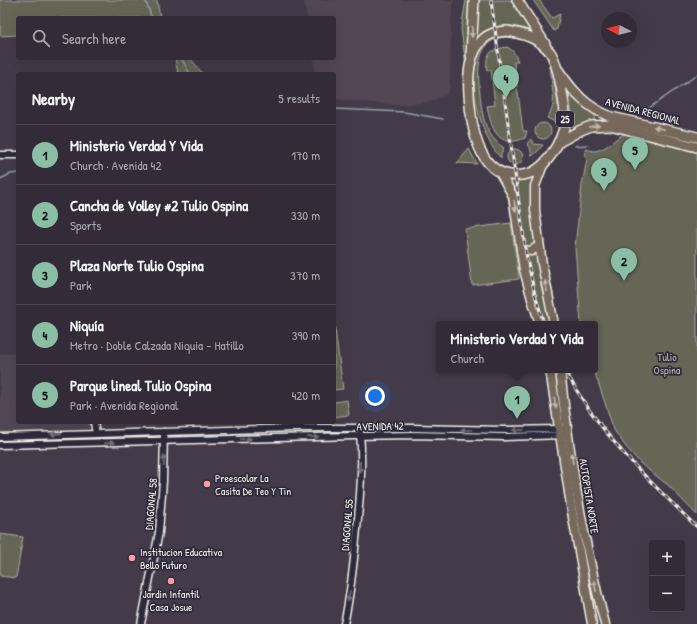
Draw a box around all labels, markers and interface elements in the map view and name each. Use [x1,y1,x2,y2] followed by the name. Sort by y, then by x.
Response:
[601,12,637,48] north arrow
[16,16,336,60] search box
[469,26,476,38] one-way arrow
[30,27,52,49] icon: search
[62,28,126,49] text: Search here
[493,65,519,98] pin: 4
[32,87,75,110] text: Nearby
[278,89,320,107] text: 5 results
[604,94,682,128] street label: AVENIDA REGIONAL
[556,111,574,127] road number: 25
[588,123,600,129] one-way arrow
[653,125,665,131] one-way arrow
[70,135,203,156] text: Ministerio Verdad Y Vida
[622,137,648,170] pin: 5
[43,146,47,164] text: 1
[291,146,320,164] text: 170 m
[70,156,162,174] text: Church · Avenida 42
[591,158,617,191] pin: 3
[70,195,248,216] text: Cancha de Volley #2 Tulio Ospina
[512,200,518,212] one-way arrow
[42,206,48,224] text: 2
[291,206,320,224] text: 330 m
[70,216,101,234] text: Sports
[611,248,637,281] pin: 2
[70,255,204,276] text: Plaza Norte Tulio Ospina
[42,266,48,284] text: 3
[290,266,320,284] text: 370 m
[70,276,92,294] text: Park
[543,280,549,292] one-way arrow
[70,315,104,336] text: Niquía
[436,321,598,373] popup
[43,326,47,344] text: 4
[292,326,320,344] text: 390 m
[451,328,583,349] text: Ministerio Verdad Y Vida
[70,336,244,354] text: Metro · Doble Calzada Niquia - Hatillo
[451,349,484,367] text: Church
[654,350,681,377] park label: Tulio Ospina
[70,375,211,396] text: Parque lineal Tulio Ospina
[42,386,48,404] text: 5
[291,386,320,404] text: 420 m
[365,386,385,406] your location
[504,386,530,419] pin: 1
[70,396,178,414] text: Park · Avenida Regional
[552,397,558,409] one-way arrow
[356,419,404,433] street label: AVENIDA 42
[512,426,524,433] one-way arrow
[459,427,472,433] one-way arrow
[50,431,62,438] one-way arrow
[307,434,320,440] one-way arrow
[240,436,253,442] one-way arrow
[103,439,115,446] one-way arrow
[569,452,575,464] one-way arrow
[161,454,167,467] one-way arrow
[576,458,602,535] street label: AUTOPISTA NORTE
[357,461,364,473] one-way arrow
[215,471,291,498] place label: Preescolar La Casita De Teo Y Tin
[142,477,160,530] street label: DIAGONAL 58
[202,479,212,489] marker: Preescolar La Casita De Teo Y Tin
[338,498,356,551] street label: DIAGONAL 55
[649,540,685,612] map controls
[649,540,685,576] button: +
[140,545,223,572] place label: Institucion Educativa Bello Futuro
[127,553,137,563] marker: Institucion Educativa Bello Futuro
[166,576,176,586] marker: Jardin Infantil Casa Josue
[649,576,685,612] button: −
[592,580,598,592] one-way arrow
[143,587,199,614] place label: Jardin Infantil Casa Josue
[346,590,352,602] one-way arrow

